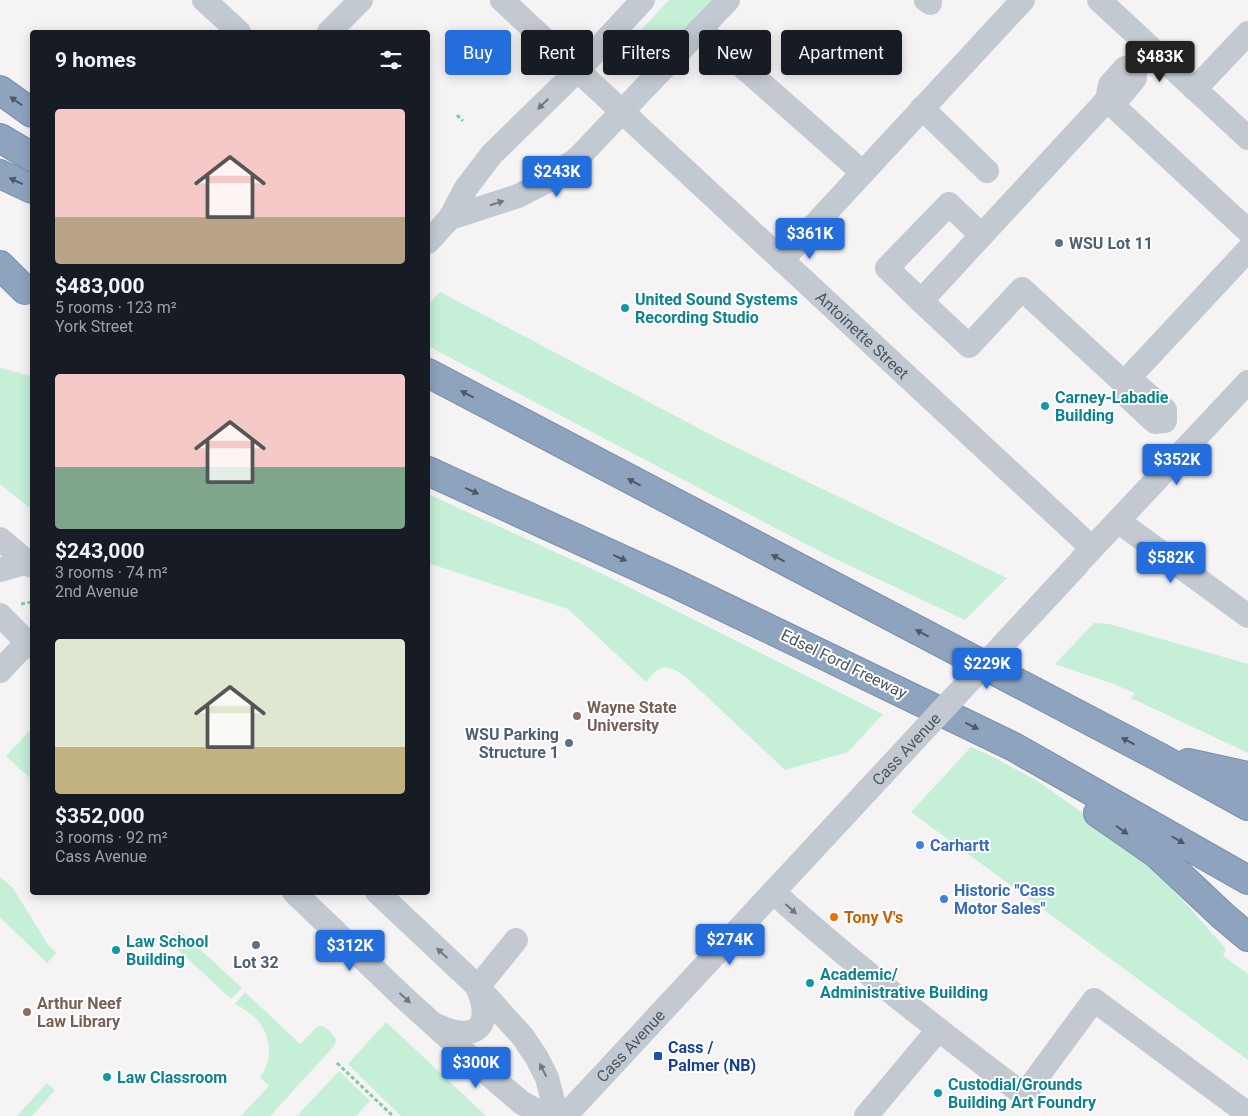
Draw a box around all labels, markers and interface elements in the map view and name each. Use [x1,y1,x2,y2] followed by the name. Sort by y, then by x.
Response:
[445,30,511,75] chip: Buy
[521,30,593,75] chip: Rent
[603,30,689,75] chip: Filters
[699,30,771,75] chip: New
[781,30,902,75] chip: Apartment
[1125,41,1195,83] pin: $483K
[377,46,405,74] icon: filters
[1137,47,1183,66] text: $483K
[55,48,136,72] text: 9 homes
[9,96,23,106] one-way arrow
[537,98,549,110] one-way arrow
[185,142,275,232] icon: home
[522,156,592,198] pin: $243K
[534,162,580,181] text: $243K
[9,177,23,185] one-way arrow
[489,199,504,206] one-way arrow
[775,218,845,260] pin: $361K
[787,224,833,243] text: $361K
[1069,234,1153,253] place label: WSU Lot 11
[1053,237,1065,249] marker: WSU Lot 11
[55,274,145,298] text: $483,000
[812,287,913,383] street label: Antoinette Street
[635,290,798,327] place label: United Sound Systems Recording Studio
[55,298,177,317] text: 5 rooms · 123 m²
[619,302,631,314] marker: United Sound Systems Recording Studio
[55,317,133,336] text: York Street
[1055,388,1169,425] place label: Carney-Labadie Building
[459,390,474,398] one-way arrow
[1039,400,1051,412] marker: Carney-Labadie Building
[185,407,275,497] icon: home
[1142,444,1212,486] pin: $352K
[1154,450,1200,469] text: $352K
[627,478,642,486] one-way arrow
[465,488,479,496] one-way arrow
[55,539,145,563] text: $243,000
[1136,542,1206,584] pin: $582K
[1148,548,1194,567] text: $582K
[613,554,627,562] one-way arrow
[771,554,786,562] one-way arrow
[55,563,168,582] text: 3 rooms · 74 m²
[55,582,138,601] text: 2nd Avenue
[778,625,910,703] street label: Edsel Ford Freeway
[915,629,929,637] one-way arrow
[952,648,1022,690] pin: $229K
[964,654,1010,673] text: $229K
[185,672,275,762] icon: home
[587,698,677,735] place label: Wayne State University
[868,709,944,789] street label: Cass Avenue
[571,710,583,722] marker: Wayne State University
[965,723,979,731] one-way arrow
[465,725,559,762] place label: WSU Parking Structure 1
[563,737,575,749] marker: WSU Parking Structure 1
[1121,737,1135,745] one-way arrow
[55,804,145,828] text: $352,000
[1115,825,1129,835] one-way arrow
[55,828,168,847] text: 3 rooms · 92 m²
[930,836,990,855] place label: Carhartt
[1171,836,1185,845] one-way arrow
[914,839,926,851] marker: Carhartt
[55,847,147,866] text: Cass Avenue
[954,881,1055,918] place label: Historic "Cass Motor Sales"
[938,893,950,905] marker: Historic "Cass Motor Sales"
[785,903,797,915] one-way arrow
[844,908,903,927] place label: Tony V's
[828,911,840,923] marker: Tony V's
[695,924,765,966] pin: $274K
[315,930,385,972] pin: $312K
[707,930,753,949] text: $274K
[126,932,208,969] place label: Law School Building
[327,936,373,955] text: $312K
[250,939,262,951] marker: Lot 32
[110,944,122,956] marker: Law School Building
[436,948,448,959] one-way arrow
[233,953,279,972] place label: Lot 32
[820,965,988,1002] place label: Academic/ Administrative Building
[804,977,816,989] marker: Academic/ Administrative Building
[399,992,411,1004] one-way arrow
[37,994,122,1031] place label: Arthur Neef Law Library
[21,1006,33,1018] marker: Arthur Neef Law Library
[592,1006,669,1086] street label: Cass Avenue
[668,1038,756,1075] place label: Cass / Palmer (NB)
[441,1046,511,1089] pin: $300K
[652,1050,664,1062] marker: Cass / Palmer (NB)
[453,1053,499,1072] text: $300K
[539,1063,547,1077] one-way arrow
[117,1068,227,1087] place label: Law Classroom
[101,1071,113,1083] marker: Law Classroom
[948,1075,1097,1112] place label: Custodial/Grounds Building Art Foundry
[932,1087,944,1099] marker: Custodial/Grounds Building Art Foundry

